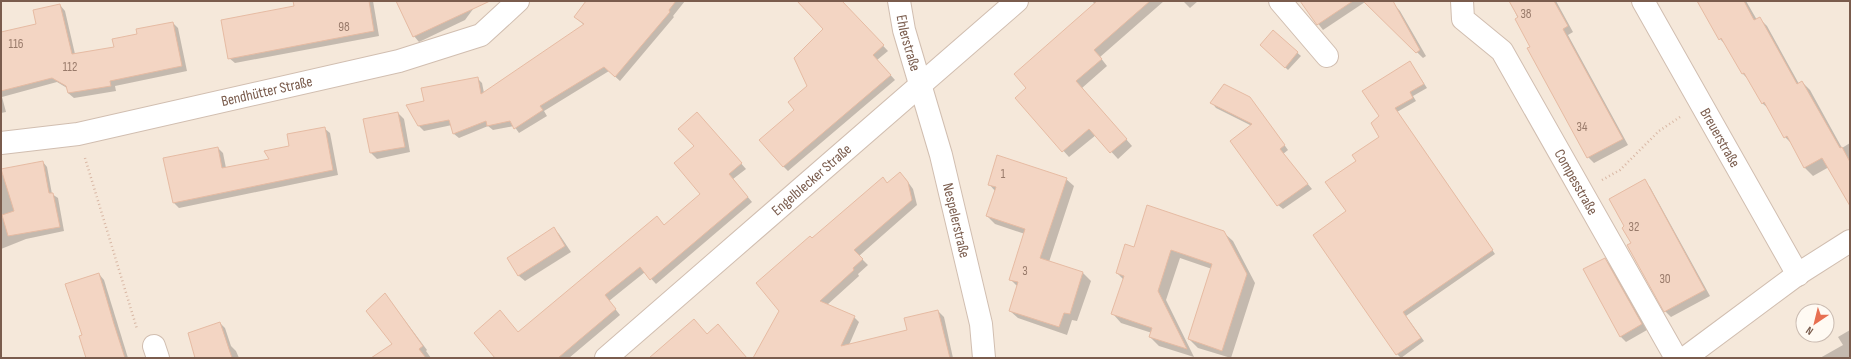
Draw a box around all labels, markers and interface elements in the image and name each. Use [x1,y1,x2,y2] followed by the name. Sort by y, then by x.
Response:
[1520,6,1532,22] house number: 38
[892,13,925,74] street label: Ehlerstraße
[338,19,350,35] house number: 98
[9,36,24,52] house number: 116
[63,59,77,75] house number: 112
[219,72,314,111] street label: Bendhütter Straße
[1696,105,1744,171] street label: Breuerstraße
[1577,119,1588,135] house number: 34
[768,140,856,220] street label: Engelblecker Straße
[1550,146,1602,218] street label: Compesstraße
[1001,166,1006,182] house number: 1
[938,181,974,260] street label: Nespelerstraße
[1629,219,1639,235] house number: 32
[1022,263,1028,279] house number: 3
[1659,271,1671,287] house number: 30
[1795,303,1835,343] north arrow
[1803,324,1816,338] text: N

